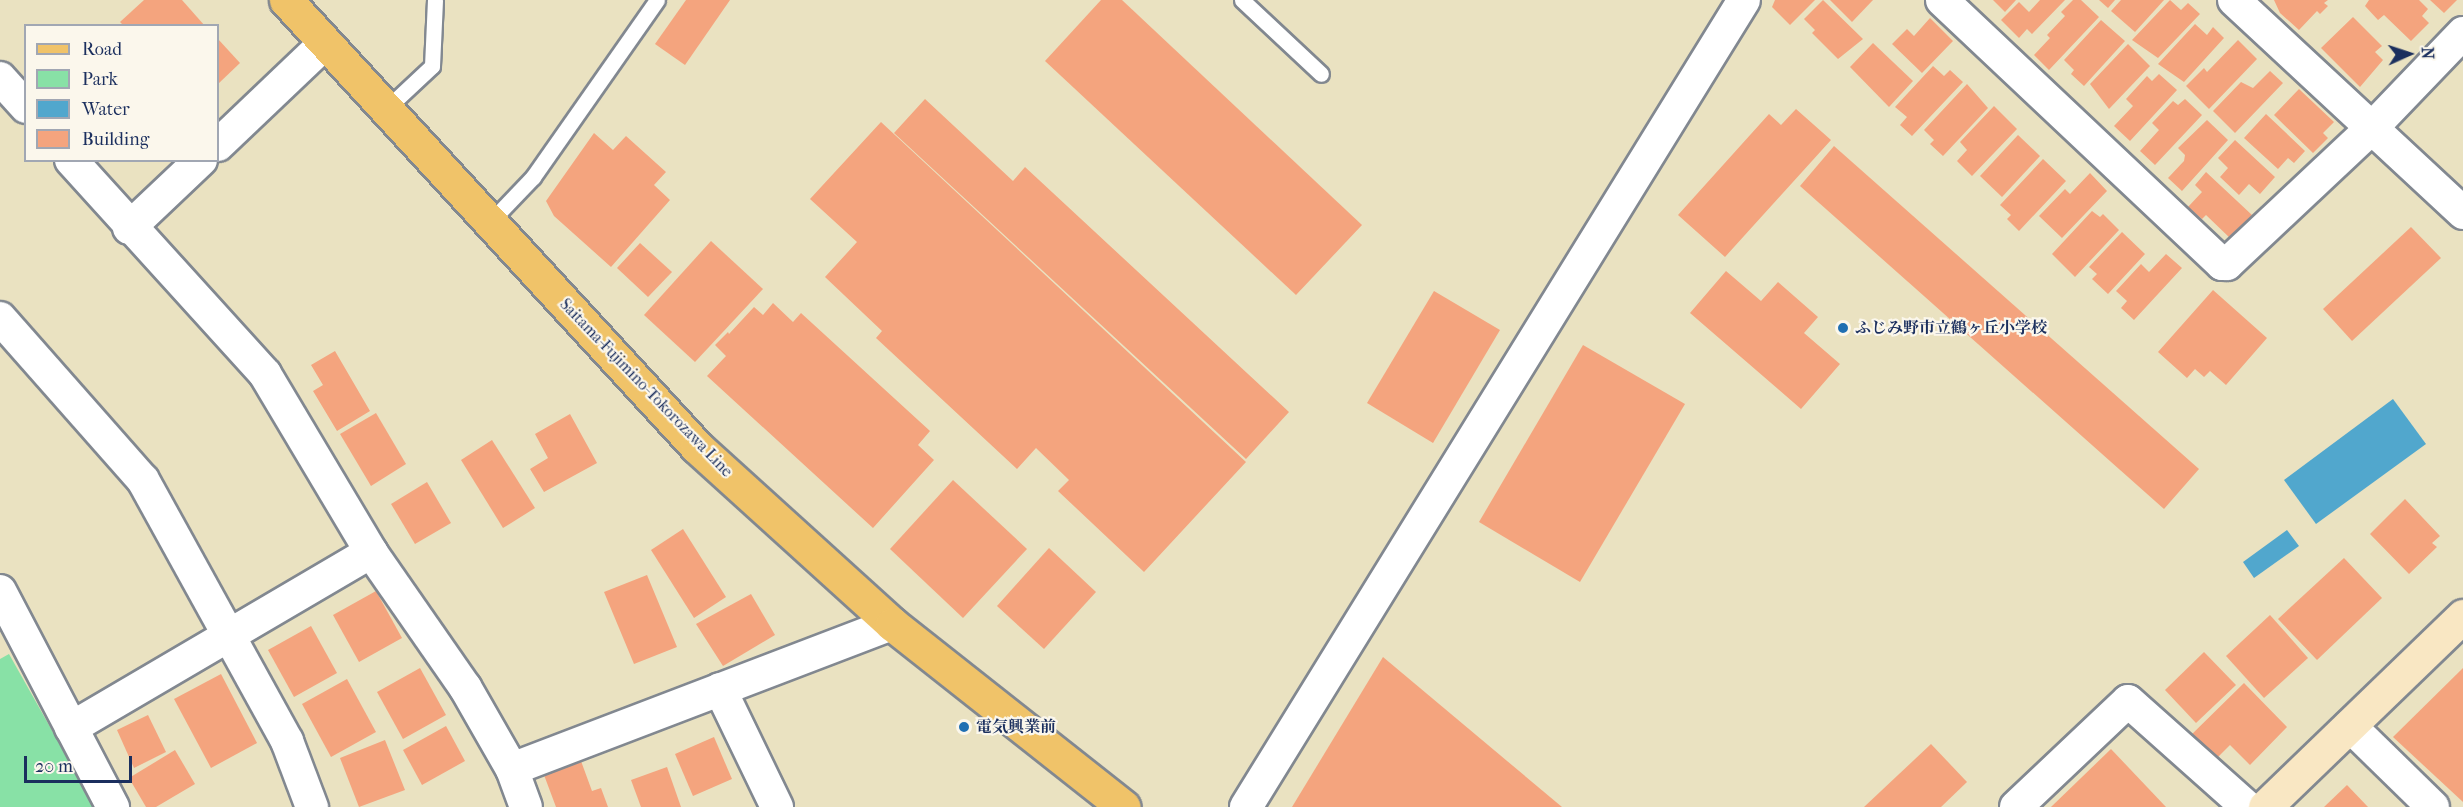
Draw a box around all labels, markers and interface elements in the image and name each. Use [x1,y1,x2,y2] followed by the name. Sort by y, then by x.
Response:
[24,24,219,162] legend
[2379,24,2439,84] north arrow
[82,39,122,60] text: Road
[2418,46,2437,60] text: N
[82,69,118,90] text: Park
[82,99,130,120] text: Water
[82,129,149,150] text: Building
[556,295,736,481] street label: Saitama-Fujimino-Tokorozawa Line
[1855,318,2047,338] place label: ふじみ野市立鶴ヶ丘小学校
[1836,321,1850,335] marker: ふじみ野市立鶴ヶ丘小学校
[976,717,1056,737] place label: 電気興業前
[957,720,971,734] marker: 電気興業前
[27,744,135,782] scale bar
[35,756,73,777] text: 20 m

